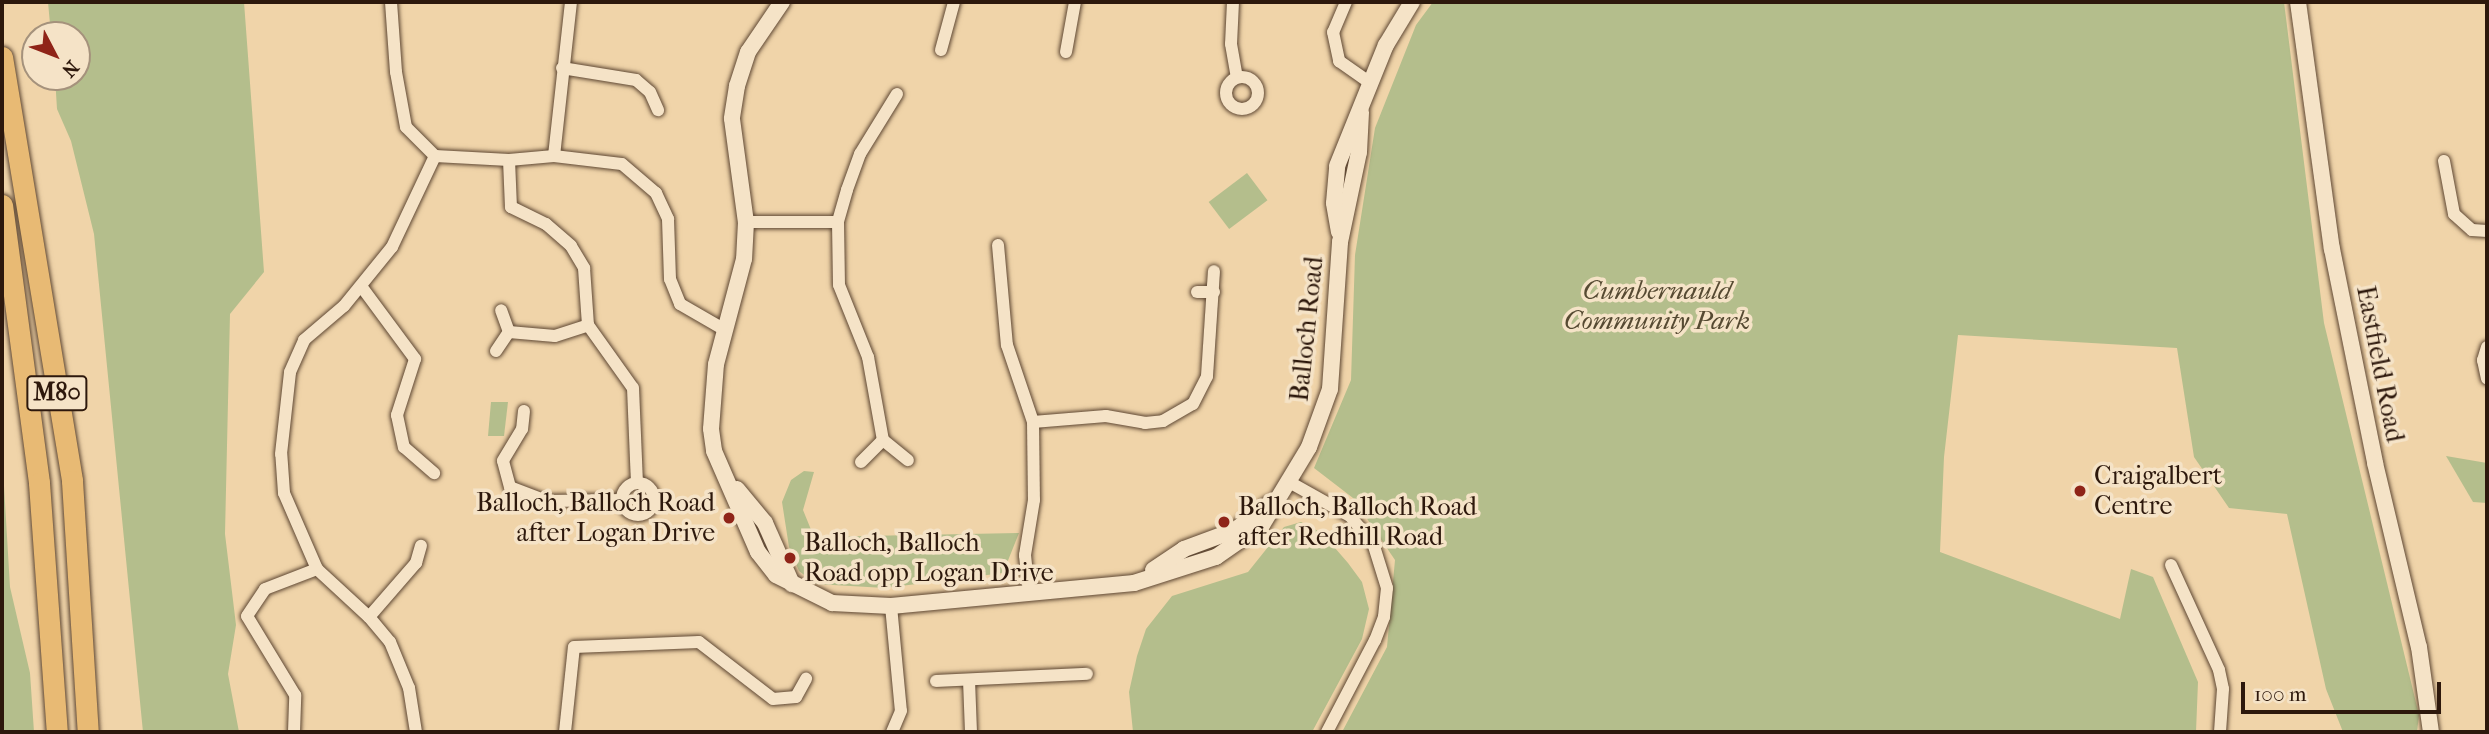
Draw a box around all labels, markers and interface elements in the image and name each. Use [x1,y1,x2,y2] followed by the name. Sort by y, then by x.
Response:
[21,21,91,91] north arrow
[57,56,83,81] text: N
[1284,255,1330,403] street label: Balloch Road
[1564,275,1750,336] park label: Cumbernauld Community Park
[2350,283,2410,445] street label: Eastfield Road
[25,372,88,414] road number: M80
[2094,460,2222,522] place label: Craigalbert Centre
[2072,483,2088,499] marker: Craigalbert Centre
[476,487,715,548] place label: Balloch, Balloch Road after Logan Drive
[1238,491,1477,552] place label: Balloch, Balloch Road after Redhill Road
[721,510,737,526] marker: Balloch, Balloch Road after Logan Drive
[1216,514,1232,530] marker: Balloch, Balloch Road after Redhill Road
[804,527,1054,588] place label: Balloch, Balloch Road opp Logan Drive
[782,550,798,566] marker: Balloch, Balloch Road opp Logan Drive
[2244,668,2444,712] scale bar
[2254,682,2307,706] text: 100 m

